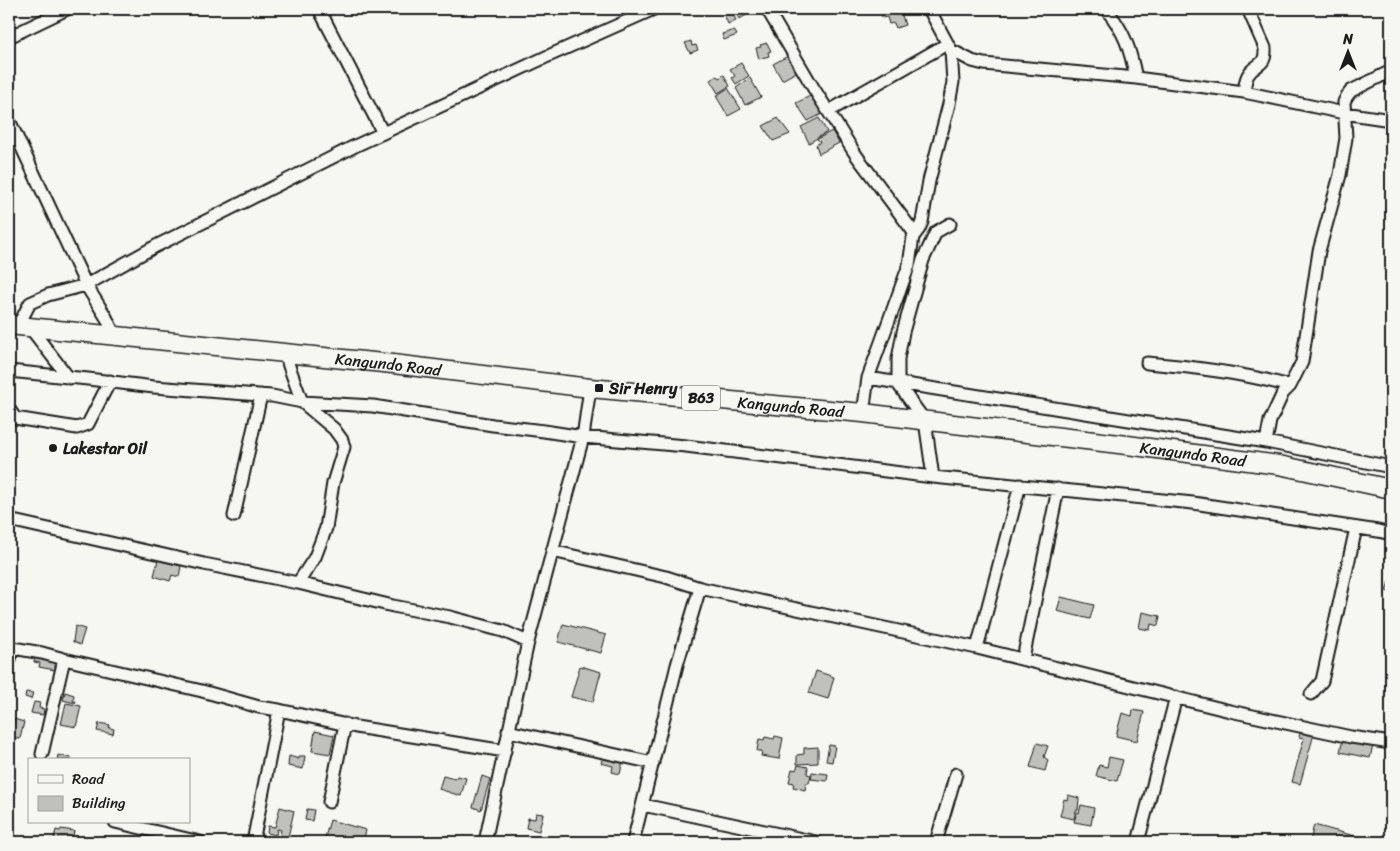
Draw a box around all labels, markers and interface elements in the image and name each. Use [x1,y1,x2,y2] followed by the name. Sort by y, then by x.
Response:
[1342,27,1353,52] text: N
[1322,28,1372,78] north arrow
[333,344,444,385] street label: Kangundo Road
[608,374,678,403] place label: Sir Henry
[593,382,605,394] marker: Sir Henry
[682,386,720,410] road number: B63
[736,388,847,426] street label: Kangundo Road
[1138,433,1249,476] street label: Kangundo Road
[63,434,148,463] place label: Lakestar Oil
[47,442,59,454] marker: Lakestar Oil
[28,758,190,824] legend
[72,766,105,792] text: Road
[72,790,126,816] text: Building

